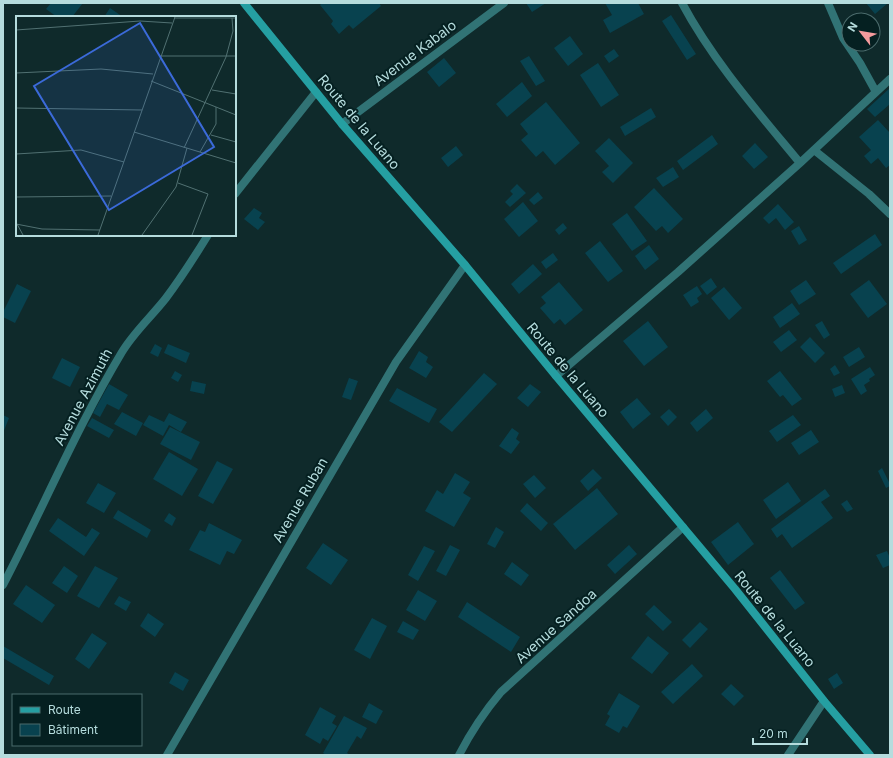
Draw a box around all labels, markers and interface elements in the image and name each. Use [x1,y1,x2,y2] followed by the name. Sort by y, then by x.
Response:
[841,12,881,52] north arrow
[16,16,236,236] inset map
[370,16,459,89] street label: Avenue Kabalo
[844,20,861,34] text: N
[315,71,404,173] street label: Route de la Luano
[524,319,613,421] street label: Route de la Luano
[50,345,115,448] street label: Avenue Azimuth
[268,454,331,545] street label: Avenue Ruban
[731,567,819,670] street label: Route de la Luano
[512,585,600,666] street label: Avenue Sandoa
[12,694,142,746] legend
[48,702,81,717] text: Route
[753,720,807,746] scale bar
[48,722,98,737] text: Bâtiment
[759,726,788,741] text: 20 m

